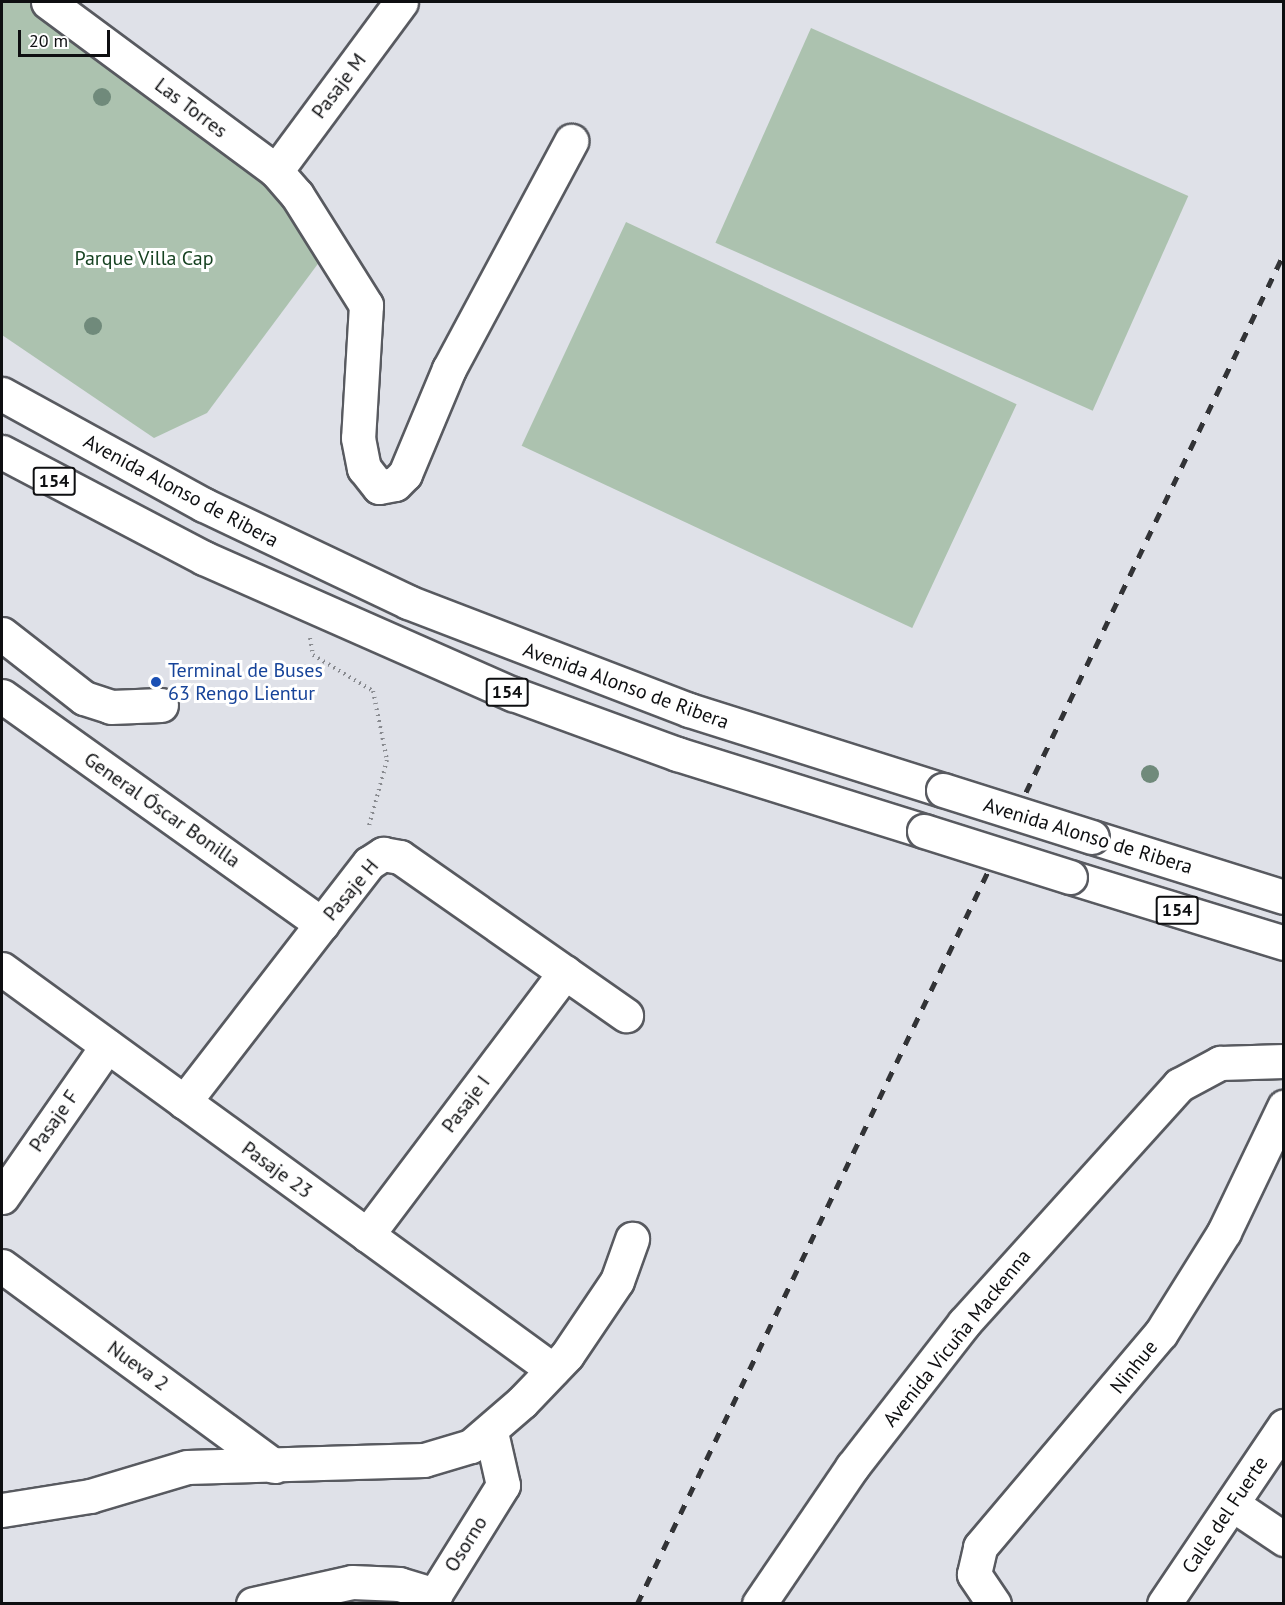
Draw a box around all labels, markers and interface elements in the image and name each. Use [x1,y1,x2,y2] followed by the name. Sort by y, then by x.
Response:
[21,18,112,56] scale bar
[29,29,68,52] text: 20 m
[307,49,371,123] street label: Pasaje M
[150,73,232,143] street label: Las Torres
[74,246,214,270] park label: Parque Villa Cap
[79,429,283,553] street label: Avenida Alonso de Ribera
[32,466,76,496] road number: 154
[520,637,732,735] street label: Avenida Alonso de Ribera
[168,658,323,705] place label: Terminal de Buses 63 Rengo Lientur
[149,675,163,689] marker: Terminal de Buses 63 Rengo Lientur
[484,677,530,707] road number: 154
[79,747,245,873] street label: General Óscar Bonilla
[980,793,1196,879] street label: Avenida Alonso de Ribera
[318,854,384,926] street label: Pasaje H
[1154,895,1200,925] road number: 154
[437,1071,495,1137] street label: Pasaje I
[24,1085,84,1157] street label: Pasaje F
[237,1136,317,1204] street label: Pasaje 23
[878,1244,1036,1432] street label: Avenida Vicuña Mackenna
[1105,1335,1163,1399] street label: Ninhue
[103,1336,173,1396] street label: Nueva 2
[1177,1452,1273,1578] street label: Calle del Fuerte
[440,1512,492,1576] street label: Osorno

